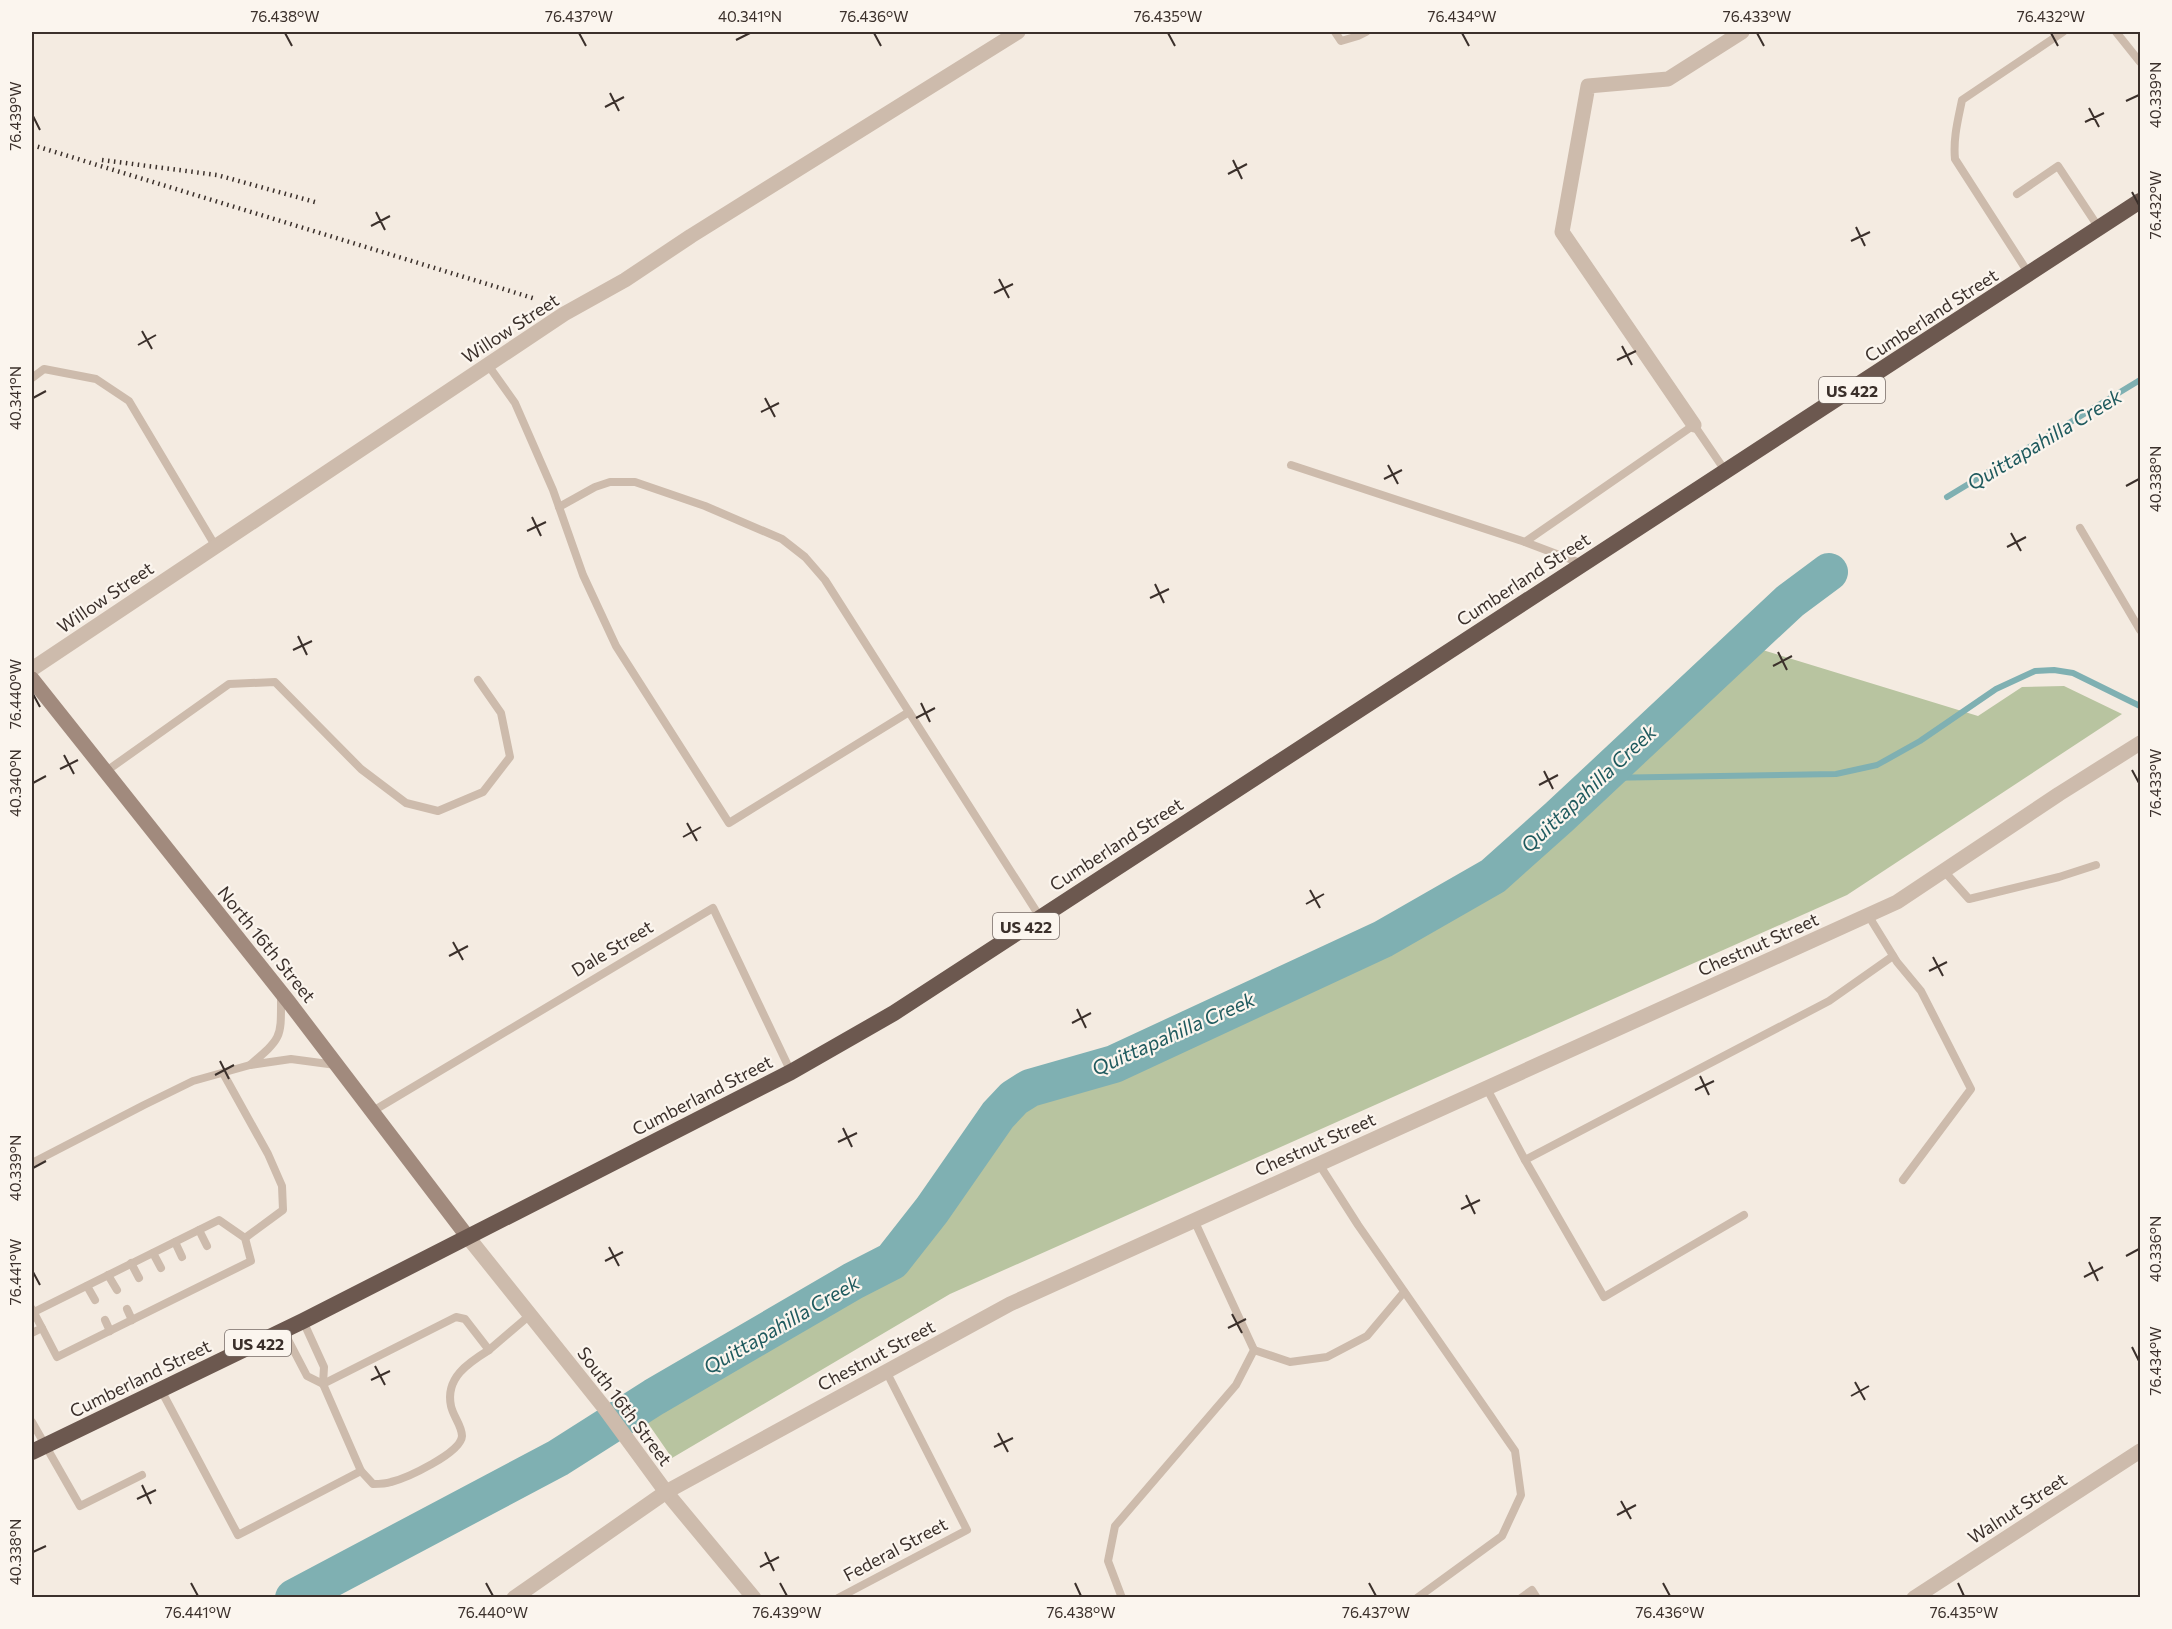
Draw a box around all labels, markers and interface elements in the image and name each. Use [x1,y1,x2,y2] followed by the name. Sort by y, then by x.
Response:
[250,7,320,25] text: 76.438°W
[545,7,613,25] text: 76.437°W
[718,7,782,25] text: 40.341°N
[839,7,909,25] text: 76.436°W
[1134,7,1202,25] text: 76.435°W
[1428,7,1496,25] text: 76.434°W
[1723,7,1791,25] text: 76.433°W
[2017,7,2085,25] text: 76.432°W
[2146,62,2164,128] text: 40.339°N
[6,81,24,151] text: 76.439°W
[2146,171,2164,239] text: 76.432°W
[1860,264,2002,366] street label: Cumberland Street
[457,288,563,368] street label: Willow Street
[6,366,24,430] text: 40.341°N
[1819,377,1885,403] road number: US 422
[1962,383,2127,495] water label: Quittapahilla Creek
[2146,446,2164,512] text: 40.338°N
[1452,528,1594,630] street label: Cumberland Street
[53,557,157,637] street label: Willow Street
[6,659,24,729] text: 76.440°W
[1515,718,1661,857] water label: Quittapahilla Creek
[6,749,24,817] text: 40.340°N
[2146,749,2164,817] text: 76.433°W
[1045,793,1187,895] street label: Cumberland Street
[213,881,321,1007] street label: North 16th Street
[1694,908,1822,980] street label: Chestnut Street
[993,913,1059,939] road number: US 422
[567,915,657,981] street label: Dale Street
[1088,986,1259,1080] water label: Quittapahilla Creek
[628,1050,776,1140] street label: Cumberland Street
[1251,1108,1379,1180] street label: Chestnut Street
[6,1135,24,1201] text: 40.339°N
[2146,1216,2164,1282] text: 40.336°N
[6,1239,24,1305] text: 76.441°W
[699,1269,864,1378] water label: Quittapahilla Creek
[814,1315,938,1395] street label: Chestnut Street
[2146,1327,2164,1395] text: 76.434°W
[225,1330,291,1356] road number: US 422
[66,1334,214,1422] street label: Cumberland Street
[573,1342,677,1470] street label: South 16th Street
[1963,1468,2071,1548] street label: Walnut Street
[839,1512,951,1586] street label: Federal Street
[6,1519,24,1585] text: 40.338°N
[165,1603,231,1621] text: 76.441°W
[458,1603,528,1621] text: 76.440°W
[752,1603,822,1621] text: 76.439°W
[1046,1603,1116,1621] text: 76.438°W
[1342,1603,1410,1621] text: 76.437°W
[1635,1603,1705,1621] text: 76.436°W
[1930,1603,1998,1621] text: 76.435°W

